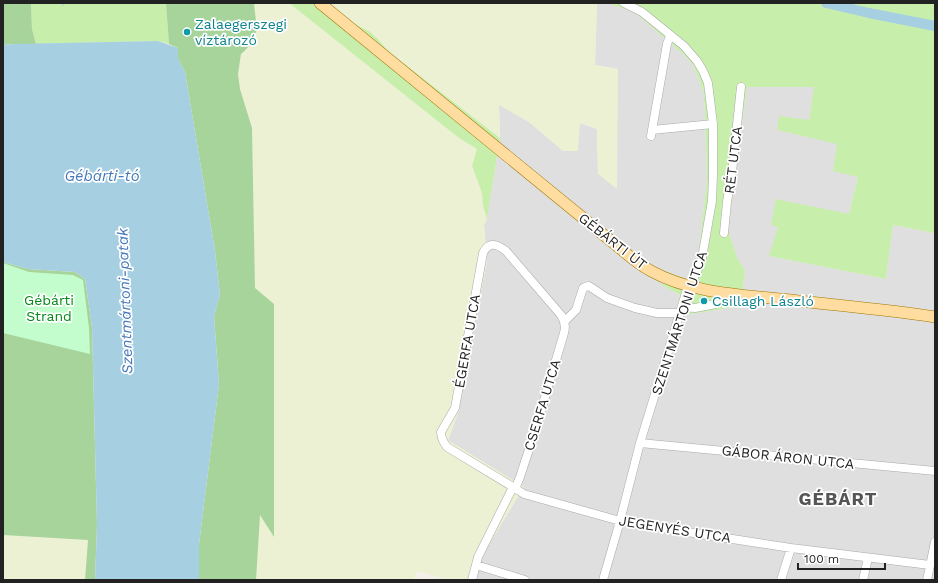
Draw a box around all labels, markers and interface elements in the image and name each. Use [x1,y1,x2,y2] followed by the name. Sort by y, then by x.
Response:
[195,16,287,48] place label: Zalaegerszegi víztározó
[182,27,192,37] marker: Zalaegerszegi víztározó
[721,125,745,195] street label: RÉT UTCA
[64,167,140,185] water label: Gébárti-tó
[576,209,651,273] street label: GÉBÁRTI ÚT
[113,227,137,374] water label: Szentmártoni-patak
[648,249,710,397] street label: SZENTMÁRTONI UTCA
[24,292,74,324] park label: Gébárti Strand
[451,293,483,389] street label: ÉGERFA UTCA
[712,293,814,309] place label: Csillagh László
[699,296,709,306] marker: Csillagh László
[520,357,564,453] street label: CSERFA UTCA
[721,442,855,472] street label: GÁBOR ÁRON UTCA
[799,488,877,509] district label: GÉBÁRT
[618,512,732,546] street label: JEGENYÉS UTCA
[798,545,885,571] scale bar
[804,552,839,566] text: 100 m

